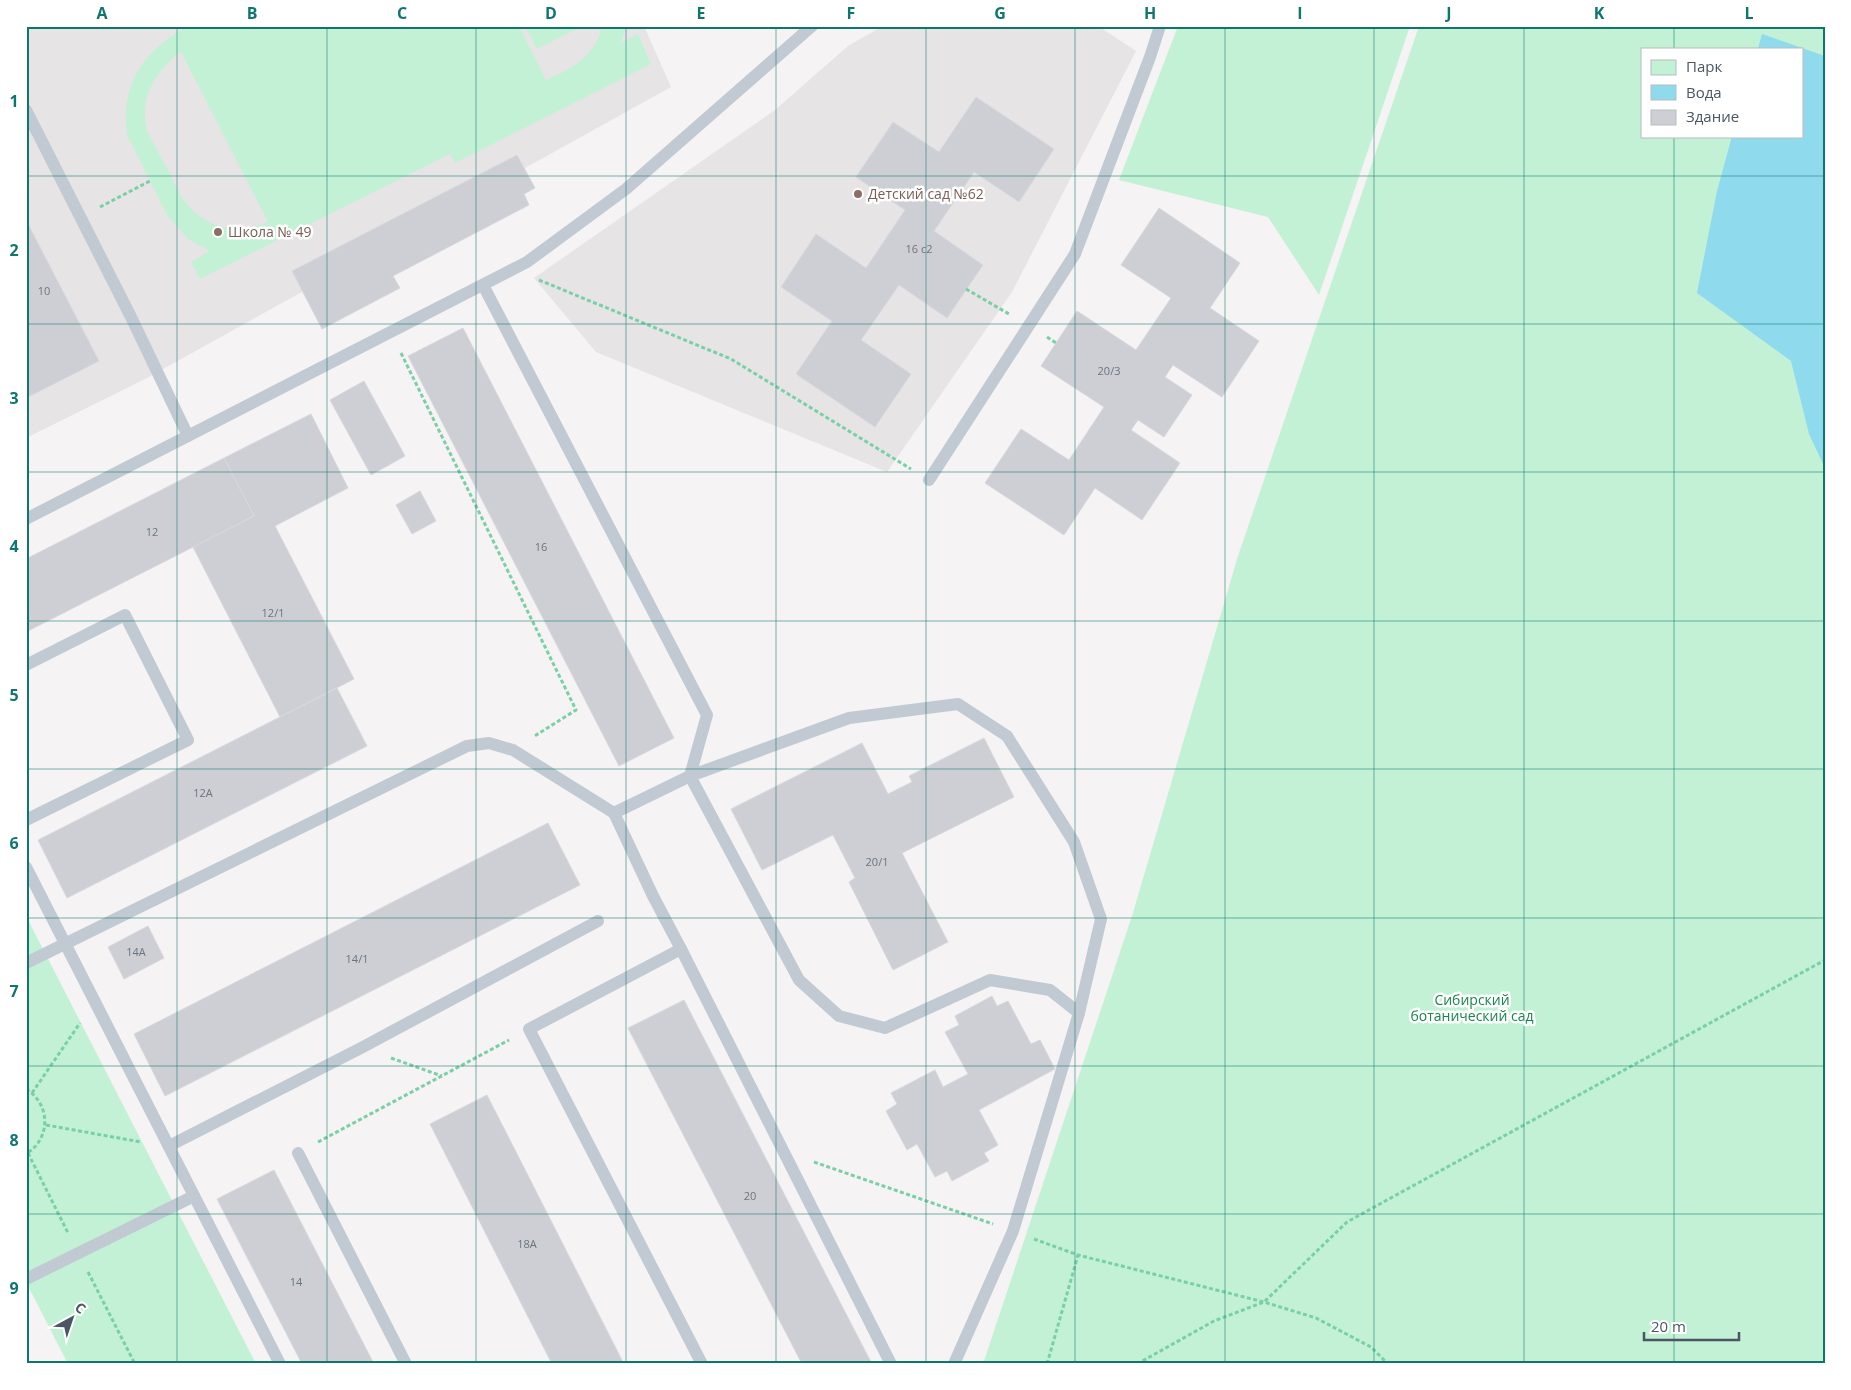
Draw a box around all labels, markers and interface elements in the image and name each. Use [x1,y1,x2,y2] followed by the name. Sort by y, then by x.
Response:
[96,2,108,24] text: A
[247,2,257,24] text: B
[397,2,407,24] text: C
[545,2,557,24] text: D
[697,2,706,24] text: E
[847,2,855,24] text: F
[994,2,1006,24] text: G
[1144,2,1156,24] text: H
[1297,2,1303,24] text: I
[1444,2,1452,24] text: J
[1594,2,1605,24] text: K
[1744,2,1754,24] text: L
[1641,48,1804,138] legend
[1686,56,1722,76] text: Парк
[1686,82,1722,102] text: Вода
[9,90,19,112] text: 1
[1686,106,1739,126] text: Здание
[868,184,984,203] place label: Детский сад №62
[852,188,864,200] marker: Детский сад №62
[228,222,311,241] place label: Школа № 49
[212,226,224,238] marker: Школа № 49
[9,239,19,261] text: 2
[906,241,933,256] house number: 16 с2
[38,283,50,298] house number: 10
[1098,363,1120,378] house number: 20/3
[9,387,19,409] text: 3
[146,524,158,539] house number: 12
[9,535,19,557] text: 4
[535,539,547,554] house number: 16
[262,605,284,620] house number: 12/1
[9,684,19,706] text: 5
[193,785,213,800] house number: 12А
[9,832,19,854] text: 6
[866,854,888,869] house number: 20/1
[126,944,146,959] house number: 14А
[346,951,368,966] house number: 14/1
[9,980,19,1002] text: 7
[1410,990,1534,1025] park label: Сибирский ботанический сад
[9,1129,19,1151] text: 8
[744,1188,756,1203] house number: 20
[517,1236,537,1251] house number: 18А
[290,1274,303,1289] house number: 14
[9,1277,19,1299] text: 9
[48,1292,98,1342] north arrow
[71,1298,90,1318] text: С
[1644,1310,1738,1342] scale bar
[1651,1316,1686,1336] text: 20 m

